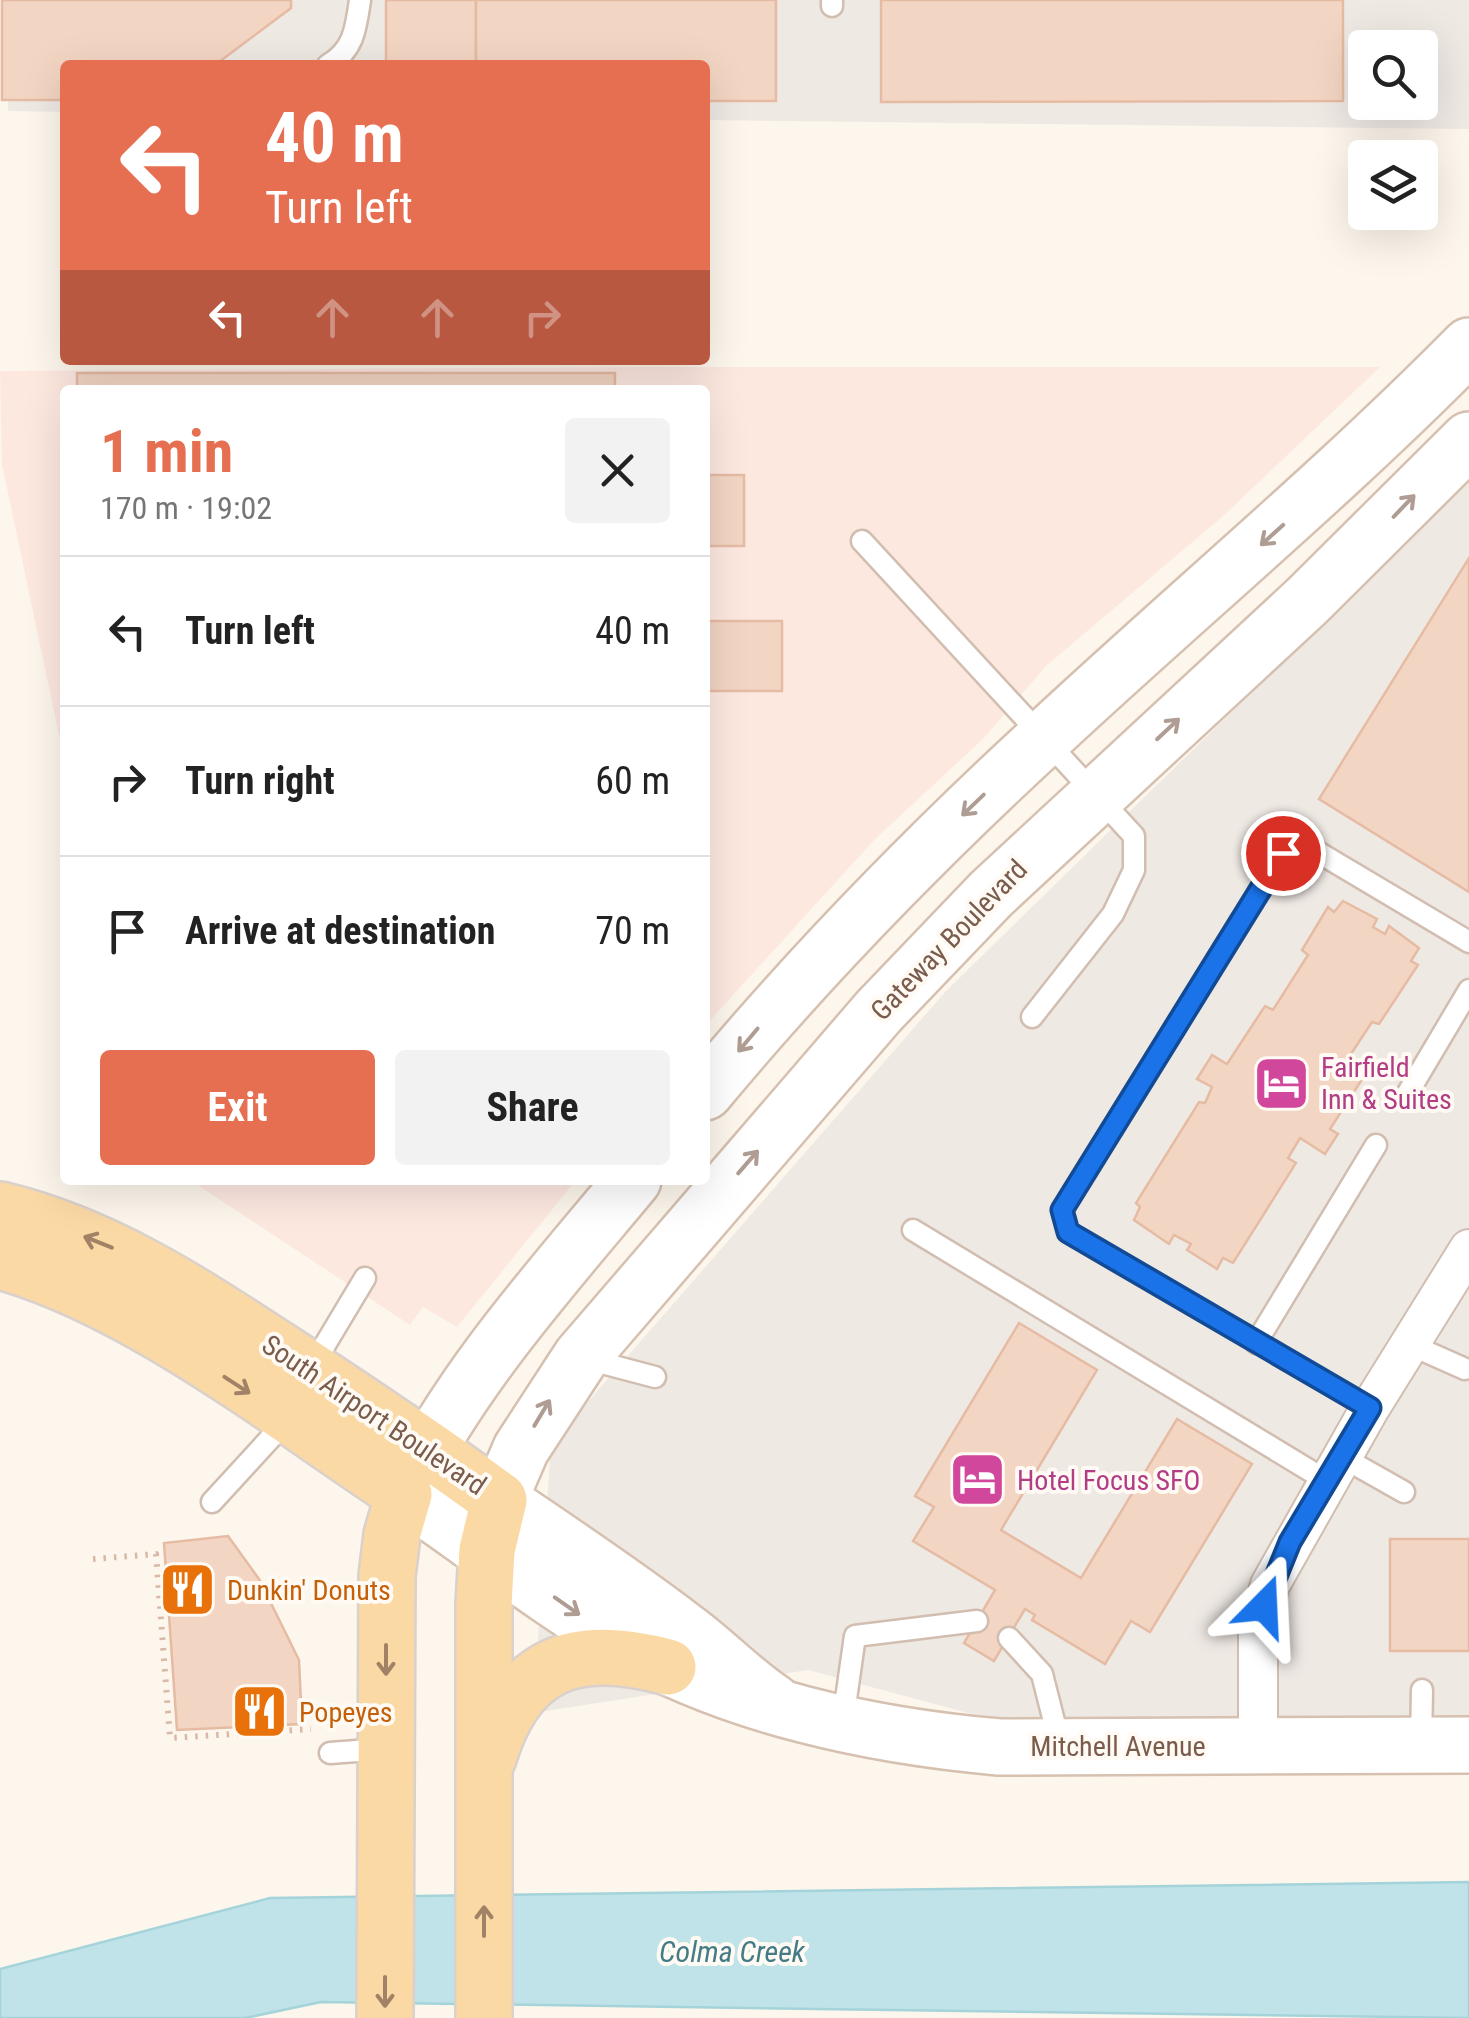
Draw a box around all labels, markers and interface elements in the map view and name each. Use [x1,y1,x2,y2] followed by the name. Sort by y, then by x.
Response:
[1348,30,1438,230] map controls
[1348,30,1438,120] button: search
[265,97,404,179] text: 40 m
[100,100,230,230] icon: left
[1348,140,1438,230] button: layers
[265,181,413,234] text: Turn left
[200,290,255,345] icon: left
[305,290,360,345] icon: ahead
[410,290,465,345] icon: ahead
[515,290,570,345] icon: right
[100,416,233,487] text: 1 min
[565,418,670,523] button: close
[100,489,272,527] text: 170 m · 19:02
[1392,494,1416,518] one-way arrow
[1260,523,1285,546] one-way arrow
[100,604,155,659] icon: left
[185,609,315,653] text: Turn left
[595,609,670,653] text: 40 m
[1156,717,1180,741] one-way arrow
[100,754,155,809] icon: right
[185,759,335,803] text: Turn right
[595,759,670,803] text: 60 m
[961,793,985,817] one-way arrow
[1241,811,1326,896] pin
[1256,826,1311,881] icon: arrive
[864,853,1034,1027] street label: Gateway Boulevard
[100,904,155,959] icon: arrive
[185,909,495,953] text: Arrive at destination
[595,909,670,953] text: 70 m
[738,1027,760,1053] one-way arrow
[100,1050,375,1165] button: Exit
[395,1050,670,1165] button: Share
[1321,1051,1452,1116] place label: Fairfield Inn & Suites
[1252,1053,1312,1113] hotel icon: Fairfield Inn & Suites
[737,1150,760,1175] one-way arrow
[83,1231,114,1249] one-way arrow
[256,1328,492,1502] street label: South Airport Boulevard
[222,1374,250,1395] one-way arrow
[532,1399,553,1428] one-way arrow
[948,1450,1008,1510] hotel icon: Hotel Focus SFO
[1017,1464,1200,1497] place label: Hotel Focus SFO
[1212,1554,1316,1658] position arrow
[158,1560,218,1620] restaurant icon: Dunkin' Donuts
[227,1574,391,1607] place label: Dunkin' Donuts
[553,1595,581,1616] one-way arrow
[376,1642,396,1675] one-way arrow
[230,1682,290,1742] restaurant icon: Popeyes
[299,1696,393,1729] place label: Popeyes
[1030,1730,1206,1763] street label: Mitchell Avenue
[474,1906,494,1938] one-way arrow
[659,1934,806,1969] water label: Colma Creek
[376,1974,394,2007] one-way arrow

